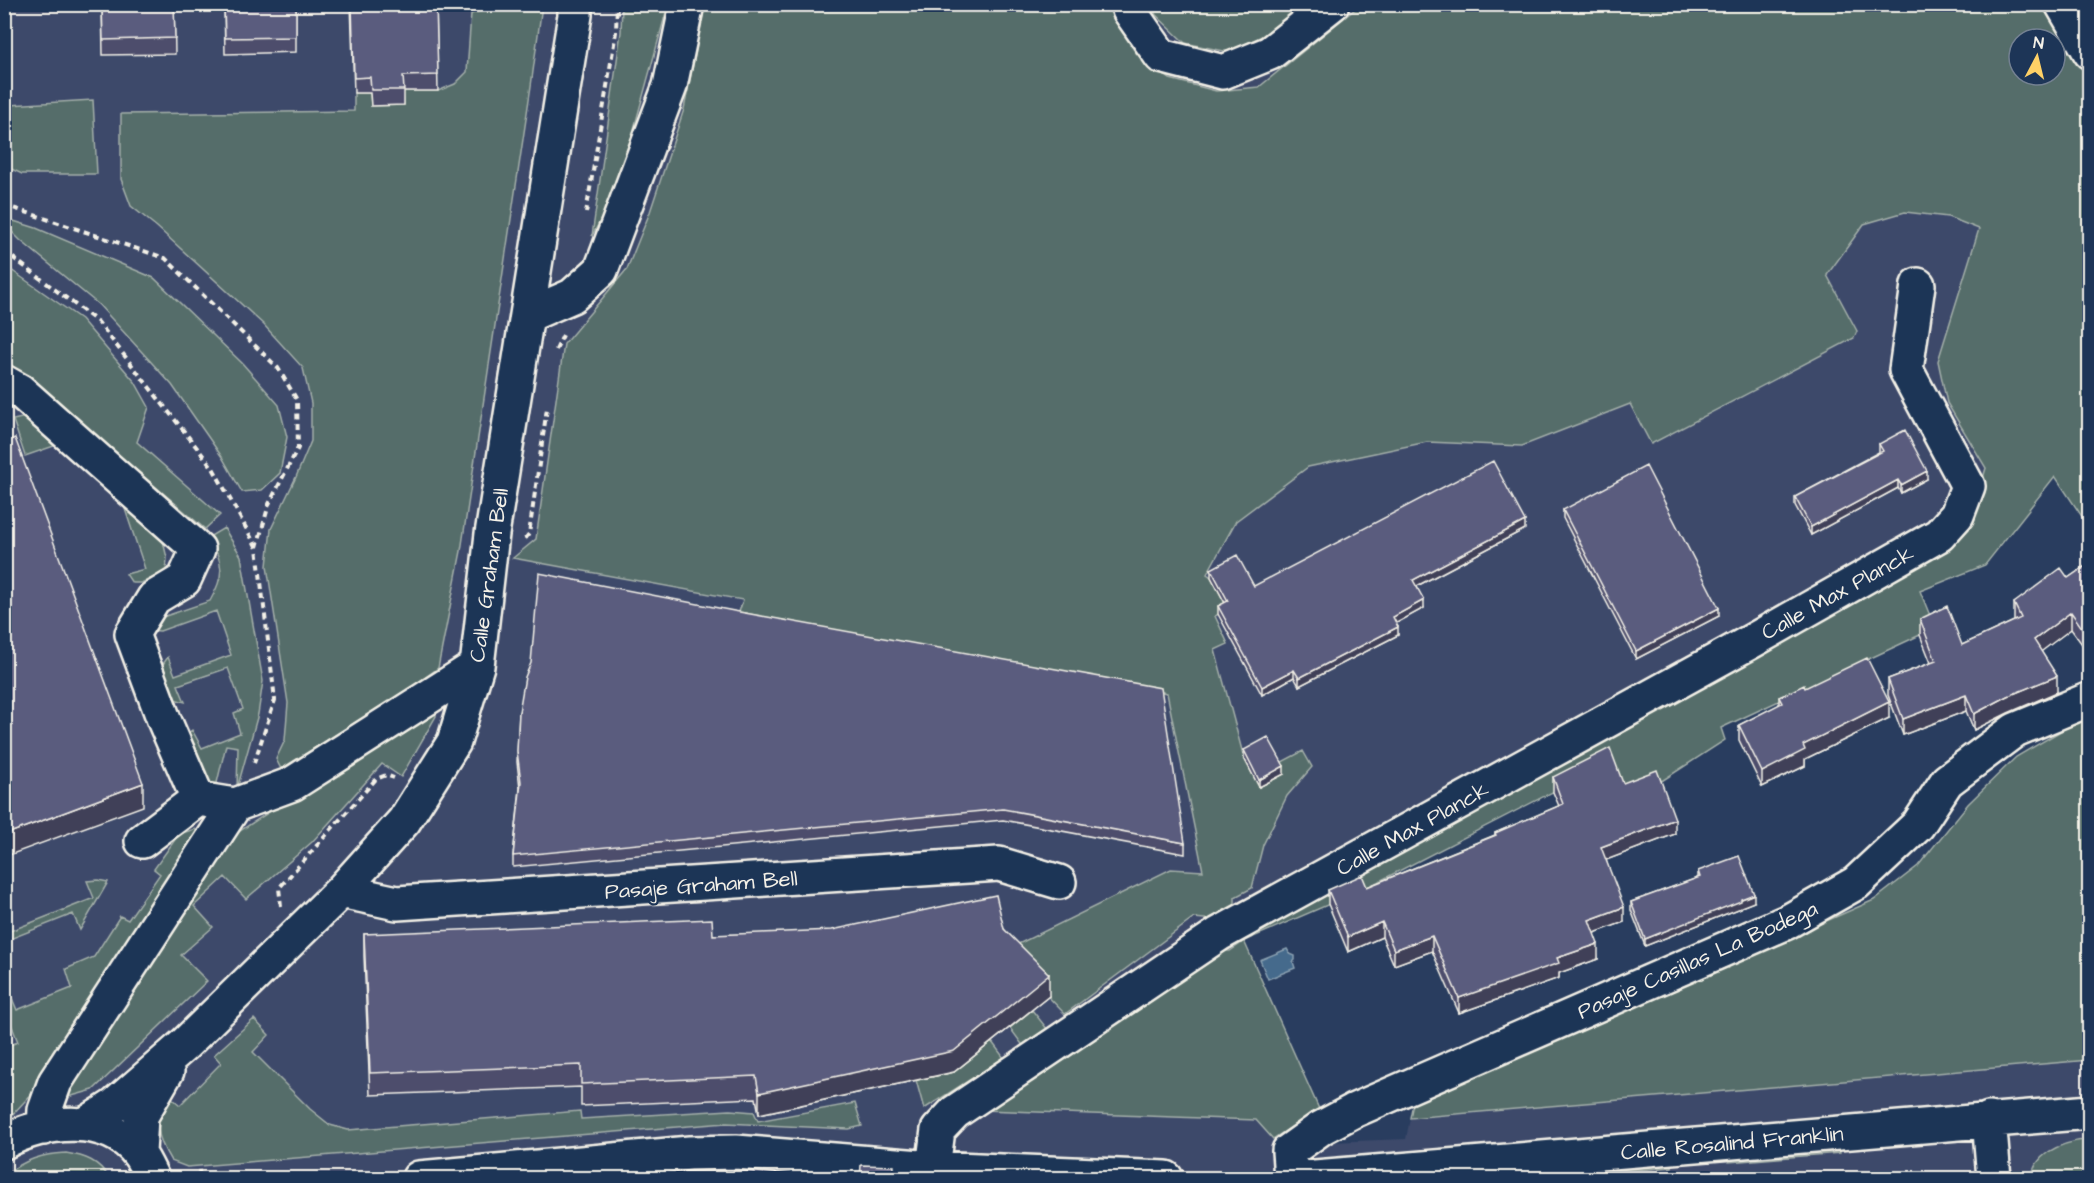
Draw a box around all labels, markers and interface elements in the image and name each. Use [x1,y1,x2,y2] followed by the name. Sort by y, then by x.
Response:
[2007,27,2067,87] north arrow
[2032,32,2045,55] text: N
[462,486,517,664] street label: Calle Graham Bell
[1756,538,1920,648] street label: Calle Max Planck
[1331,774,1495,884] street label: Calle Max Planck
[604,863,799,908] street label: Pasaje Graham Bell
[1572,893,1823,1028] street label: Pasaje Casillas La Bodega
[1619,1118,1845,1169] street label: Calle Rosalind Franklin

